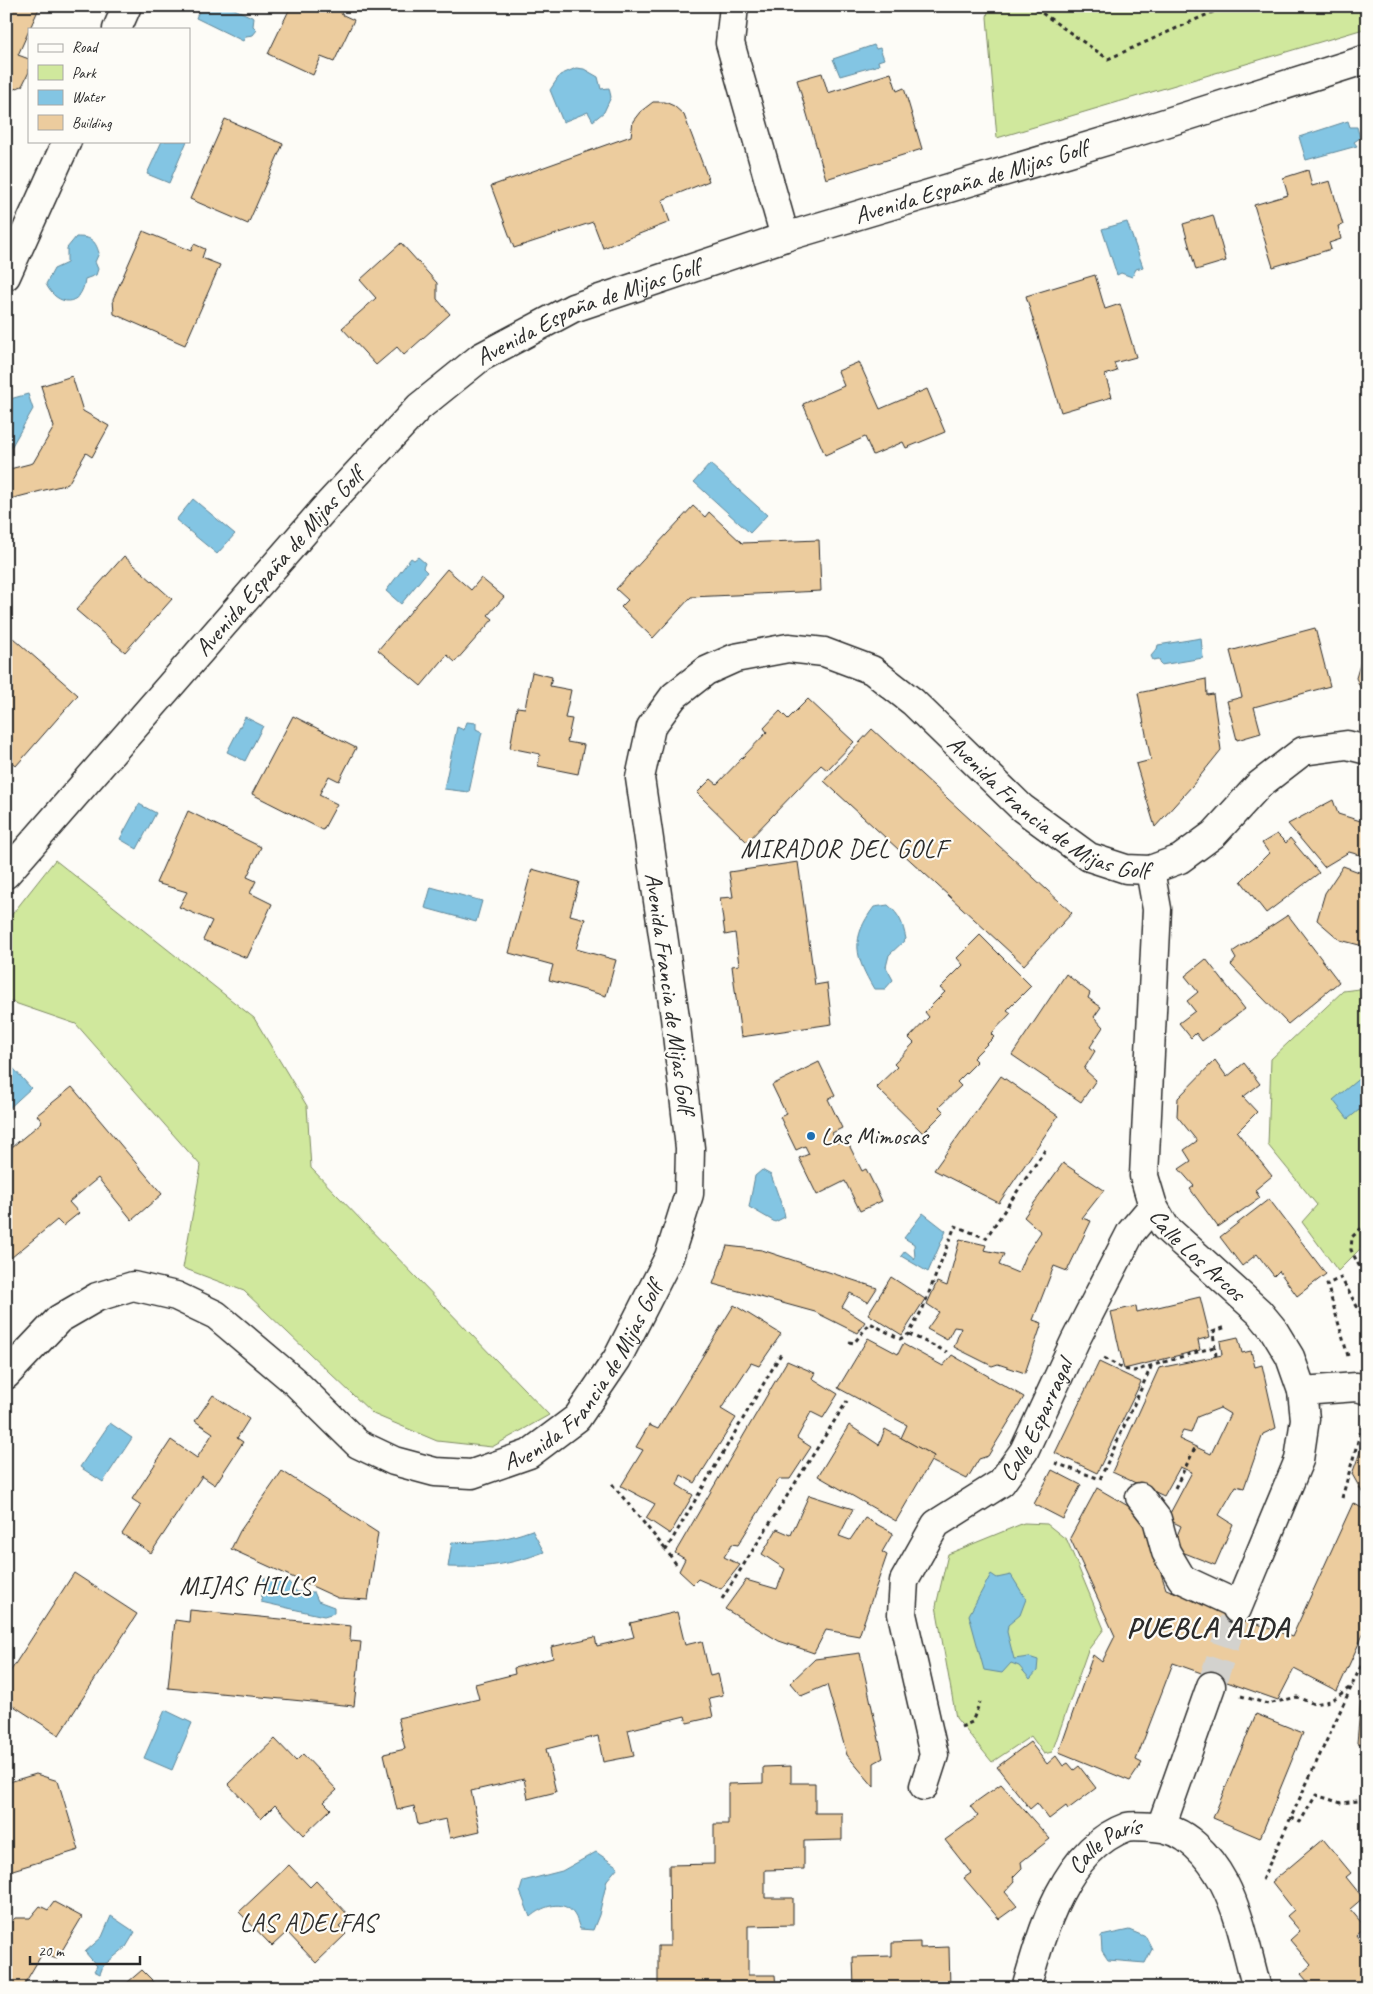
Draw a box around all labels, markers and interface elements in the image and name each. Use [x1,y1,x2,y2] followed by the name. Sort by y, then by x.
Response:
[28,28,190,142] legend
[72,38,99,57] text: Road
[72,64,97,83] text: Park
[72,88,106,107] text: Water
[72,114,112,133] text: Building
[851,131,1096,230] street label: Avenida España de Mijas Golf
[471,250,709,372] street label: Avenida España de Mijas Golf
[188,457,374,662] street label: Avenida España de Mijas Golf
[941,729,1154,885] street label: Avenida Francia de Mijas Golf
[740,833,952,865] district label: MIRADOR DEL GOLF
[638,871,702,1120] street label: Avenida Francia de Mijas Golf
[821,1121,930,1151] place label: Las Mimosas
[805,1130,817,1142] marker: Las Mimosas
[1143,1204,1253,1309] street label: Calle Los Arcos
[499,1272,671,1477] street label: Avenida Francia de Mijas Golf
[992,1351,1081,1487] street label: Calle Esparragal
[179,1570,316,1602] district label: MIJAS HILLS
[1126,1609,1291,1646] district label: PUEBLA AIDA
[1061,1811,1144,1880] street label: Calle París
[240,1907,380,1939] district label: LAS ADELFAS
[30,1934,140,1966] scale bar
[38,1942,65,1961] text: 20 m

